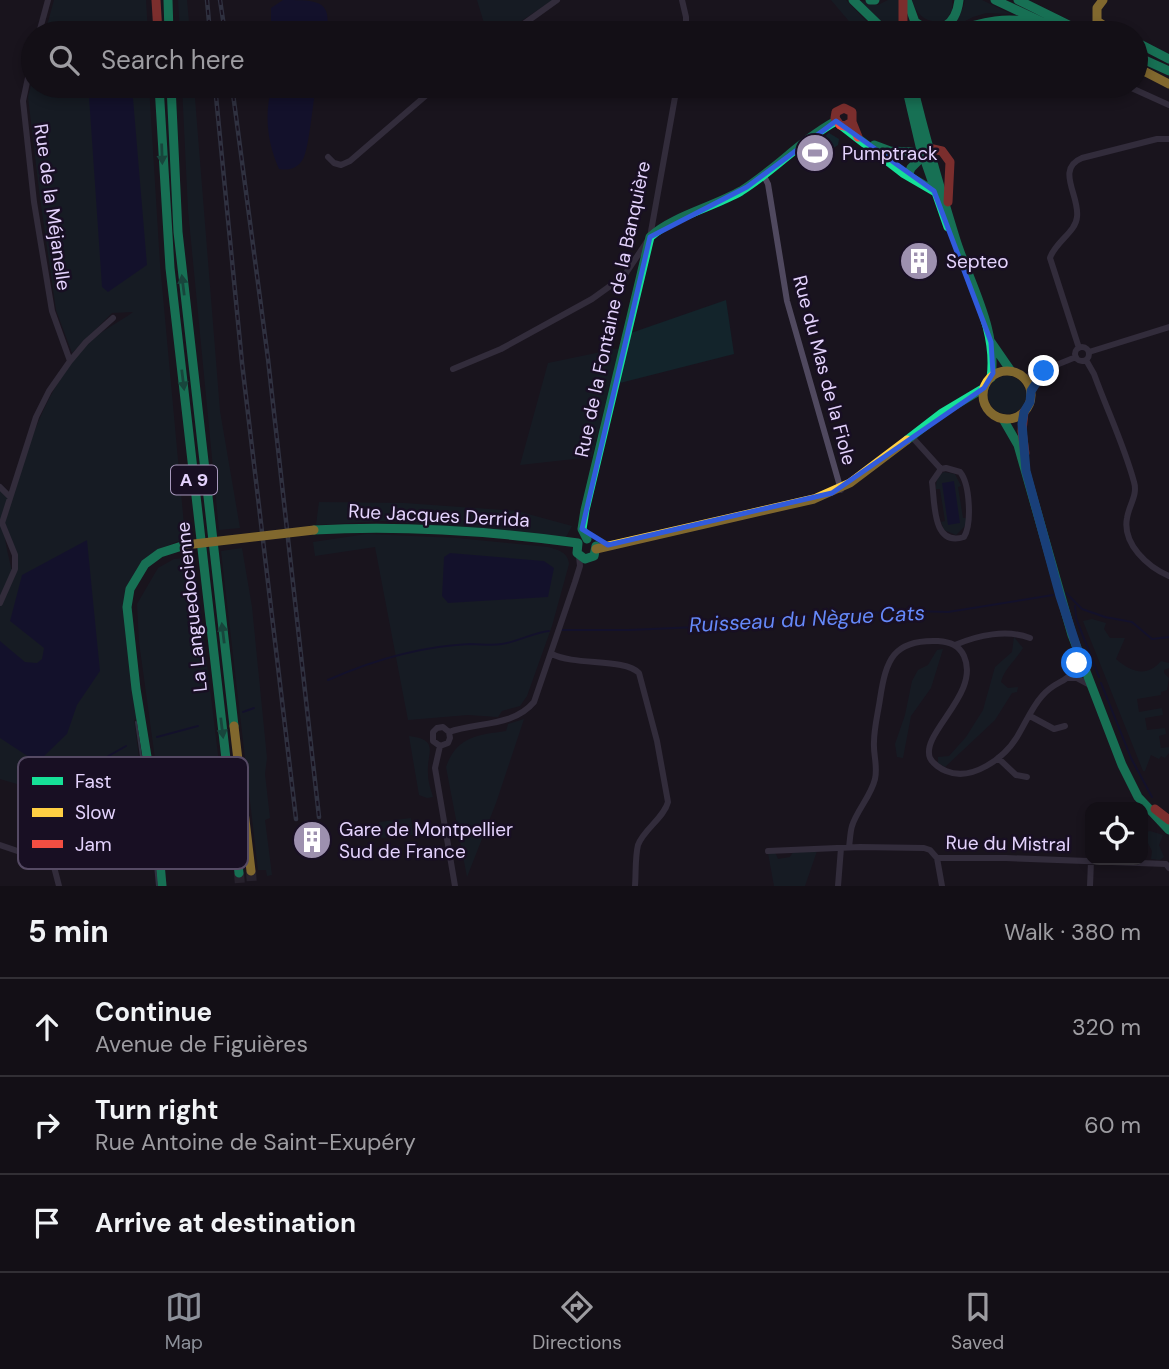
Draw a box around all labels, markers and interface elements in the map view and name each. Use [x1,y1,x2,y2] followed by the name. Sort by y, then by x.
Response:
[21,21,1148,98] search box
[45,41,83,79] icon: search
[101,43,244,77] text: Search here
[28,122,77,292] street label: Rue de la Méjanelle
[794,132,836,174] sports icon: Pumptrack
[842,141,938,166] place label: Pumptrack
[156,143,167,165] one-way arrow
[569,159,656,459] street label: Rue de la Fontaine de la Banquière
[898,240,940,282] building icon: Septeo
[946,249,1009,274] place label: Septeo
[787,273,862,468] street label: Rue du Mas de la Fiole
[178,274,189,296] one-way arrow
[1028,355,1059,386] route end
[177,370,188,392] one-way arrow
[171,466,217,494] road number: A 9
[348,498,530,533] street label: Rue Jacques Derrida
[170,521,213,693] street label: La Languedocienne
[688,599,926,639] water label: Ruisseau du Nègue Cats
[218,622,229,644] one-way arrow
[1061,647,1092,678] route start
[217,717,228,739] one-way arrow
[18,757,248,869] legend
[75,769,111,794] text: Fast
[75,800,116,825] text: Slow
[1085,802,1148,865] map controls
[1085,802,1148,865] button: locate
[339,817,513,864] place label: Gare de Montpellier Sud de France
[291,819,333,861] building icon: Gare de Montpellier Sud de France
[945,830,1070,857] street label: Rue du Mistral
[75,832,112,857] text: Jam
[28,912,109,951] text: 5 min
[1004,917,1141,947] text: Walk · 380 m
[95,995,212,1029] text: Continue
[28,1008,66,1046] icon: ahead
[1072,1012,1141,1042] text: 320 m
[95,1029,308,1059] text: Avenue de Figuières
[95,1093,219,1127] text: Turn right
[28,1106,66,1144] icon: right
[1084,1110,1141,1140] text: 60 m
[95,1127,416,1157] text: Rue Antoine de Saint-Exupéry
[28,1204,66,1242] icon: arrive
[95,1206,356,1240] text: Arrive at destination
[165,1288,203,1355] tab: Map
[532,1288,622,1355] tab: Directions
[951,1288,1004,1355] tab: Saved

